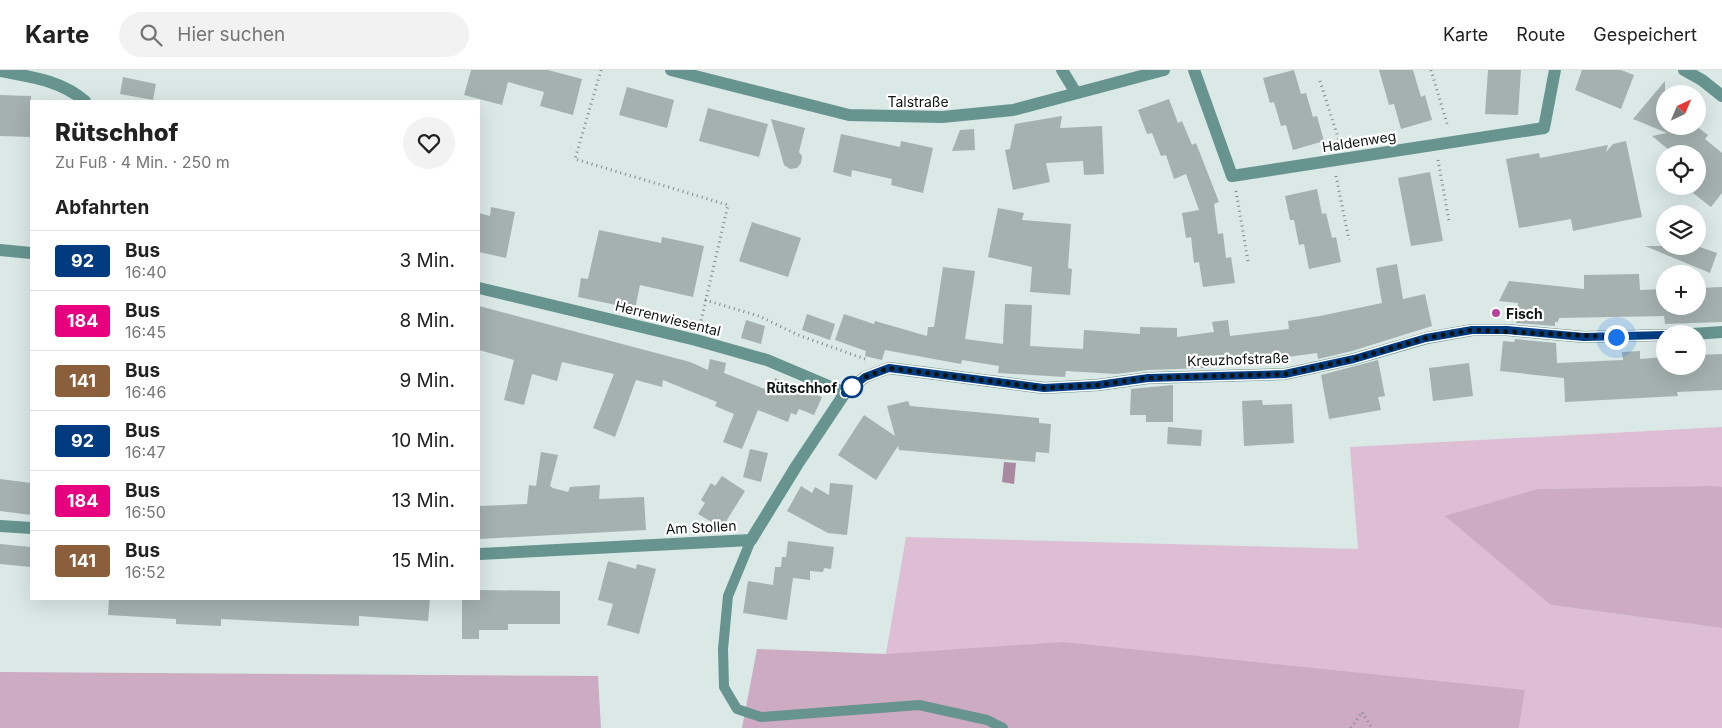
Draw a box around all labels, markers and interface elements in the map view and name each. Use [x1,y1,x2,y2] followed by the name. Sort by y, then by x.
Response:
[119,12,469,57] search box
[25,20,89,49] text: Karte
[137,21,165,49] icon: search
[177,23,285,46] text: Hier suchen
[1443,24,1488,45] text: Karte
[1516,24,1565,45] text: Route
[1593,24,1697,45] text: Gespeichert
[1656,85,1706,135] north arrow
[1656,85,1706,375] map controls
[887,93,949,110] street label: Talstraße
[403,117,455,169] button: heart
[55,118,178,147] text: Rütschhof
[1321,127,1397,155] street label: Haldenweg
[1656,145,1706,195] button: locate
[55,152,230,172] text: Zu Fuß · 4 Min. · 250 m
[55,196,149,219] text: Abfahrten
[1656,205,1706,255] button: layers
[125,239,160,262] text: Bus
[399,249,455,272] text: 3 Min.
[71,250,94,271] text: 92
[125,262,166,282] text: 16:40
[1656,265,1706,315] button: +
[613,297,723,339] street label: Herrenwiesental
[125,299,160,322] text: Bus
[1506,305,1543,322] place label: Fisch
[1490,307,1502,319] marker: Fisch
[399,309,455,332] text: 8 Min.
[67,310,98,331] text: 184
[125,322,166,342] text: 16:45
[1604,325,1629,350] your location
[1656,325,1706,375] button: −
[1187,349,1289,369] street label: Kreuzhofstraße
[125,359,160,382] text: Bus
[399,369,455,392] text: 9 Min.
[69,370,96,391] text: 141
[841,376,863,398] marker: Rütschhof
[766,379,837,396] place label: Rütschhof
[125,382,166,402] text: 16:46
[125,419,160,442] text: Bus
[391,429,455,452] text: 10 Min.
[71,430,94,451] text: 92
[125,442,165,462] text: 16:47
[125,479,160,502] text: Bus
[392,489,455,512] text: 13 Min.
[67,490,98,511] text: 184
[125,502,166,522] text: 16:50
[665,517,737,537] street label: Am Stollen
[125,539,160,562] text: Bus
[392,549,455,572] text: 15 Min.
[69,550,96,571] text: 141
[125,562,166,582] text: 16:52

